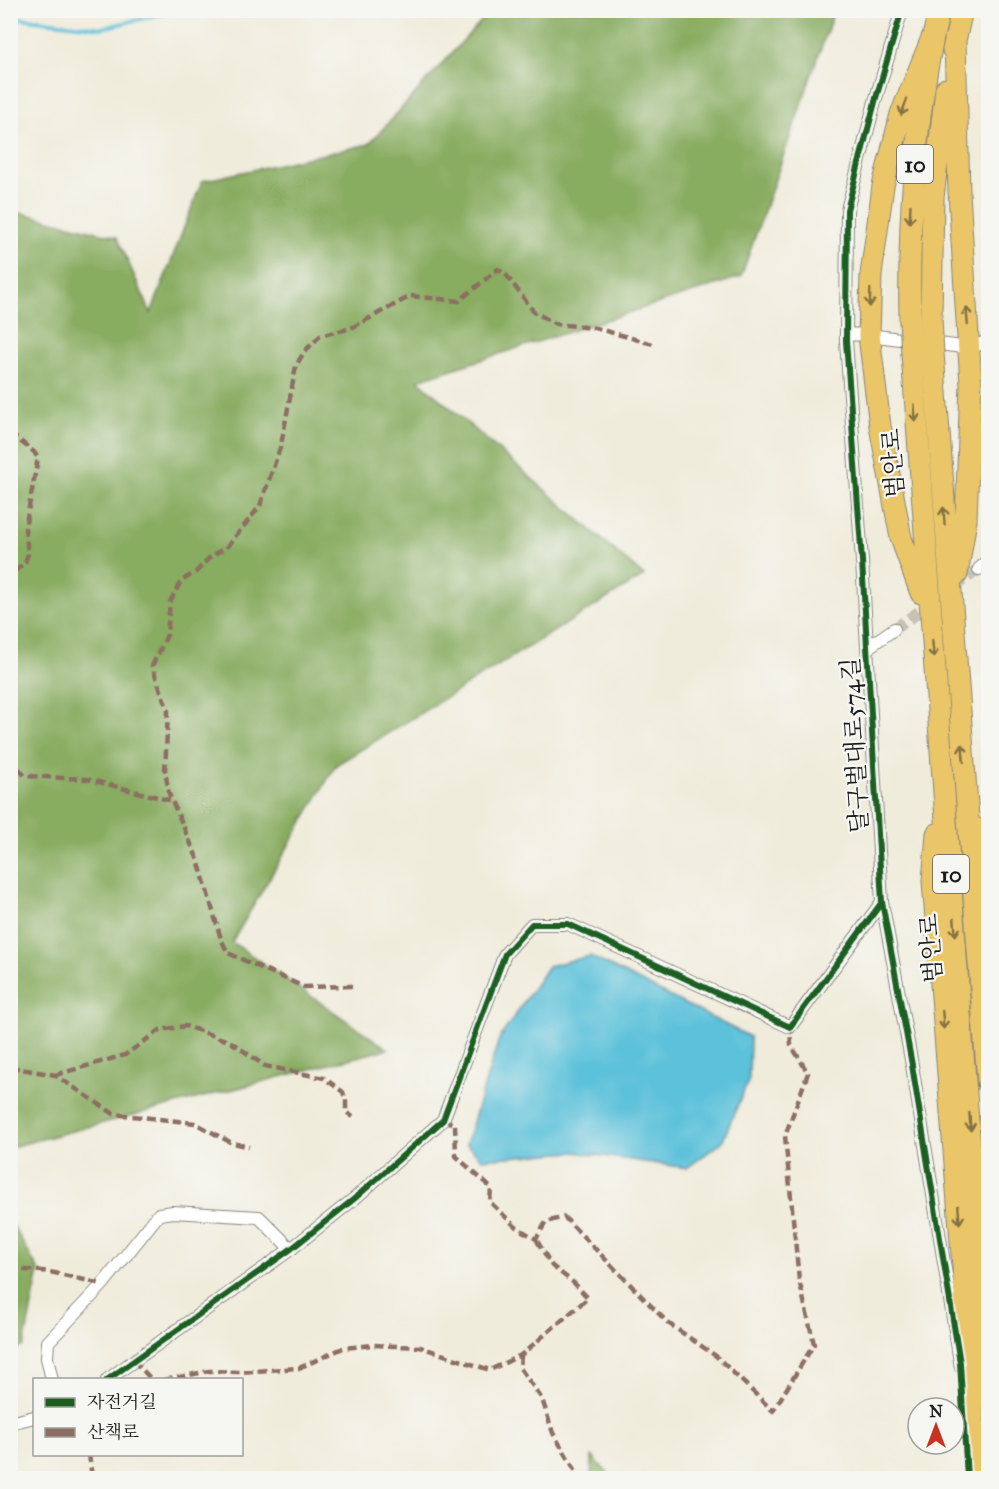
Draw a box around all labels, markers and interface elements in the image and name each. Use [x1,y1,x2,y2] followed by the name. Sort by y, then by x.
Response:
[898,97,909,116] one-way arrow
[897,145,933,183] road number: 10
[905,203,916,223] one-way arrow
[865,288,876,308] one-way arrow
[961,306,972,326] one-way arrow
[910,402,921,422] one-way arrow
[876,427,910,499] street label: 범안로
[939,507,950,527] one-way arrow
[928,639,939,658] one-way arrow
[835,656,875,834] street label: 달구벌대로574길
[957,743,968,763] one-way arrow
[933,855,969,893] road number: 10
[914,912,948,984] street label: 범안로
[950,917,961,937] one-way arrow
[938,1010,949,1030] one-way arrow
[964,1111,975,1131] one-way arrow
[954,1204,965,1224] one-way arrow
[33,1378,243,1456] legend
[87,1391,157,1413] text: 자전거길
[906,1396,966,1456] north arrow
[929,1402,943,1421] text: N
[87,1421,139,1443] text: 산책로

